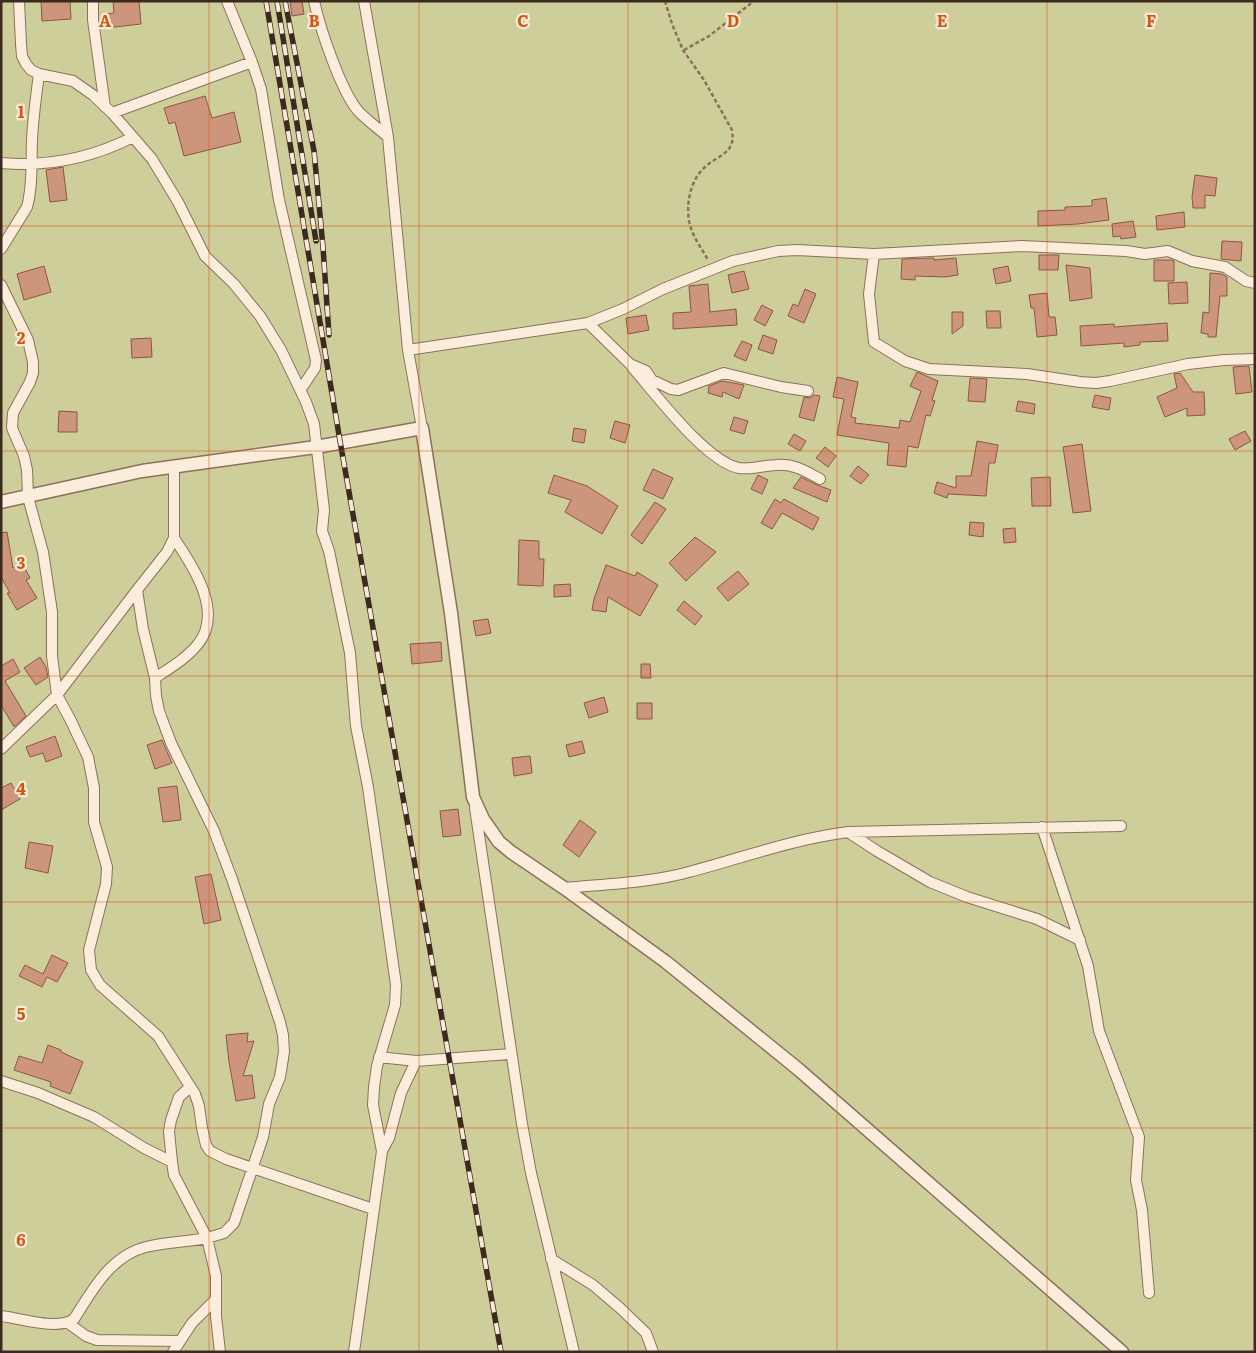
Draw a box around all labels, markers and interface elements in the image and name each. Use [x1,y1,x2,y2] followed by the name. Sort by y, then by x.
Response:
[99,8,111,32] text: A
[308,8,320,32] text: B
[517,8,529,32] text: C
[727,8,739,32] text: D
[937,8,948,32] text: E
[1146,8,1156,32] text: F
[18,99,25,123] text: 1
[17,325,26,349] text: 2
[17,550,26,574] text: 3
[16,776,26,800] text: 4
[17,1001,26,1025] text: 5
[16,1227,26,1251] text: 6

